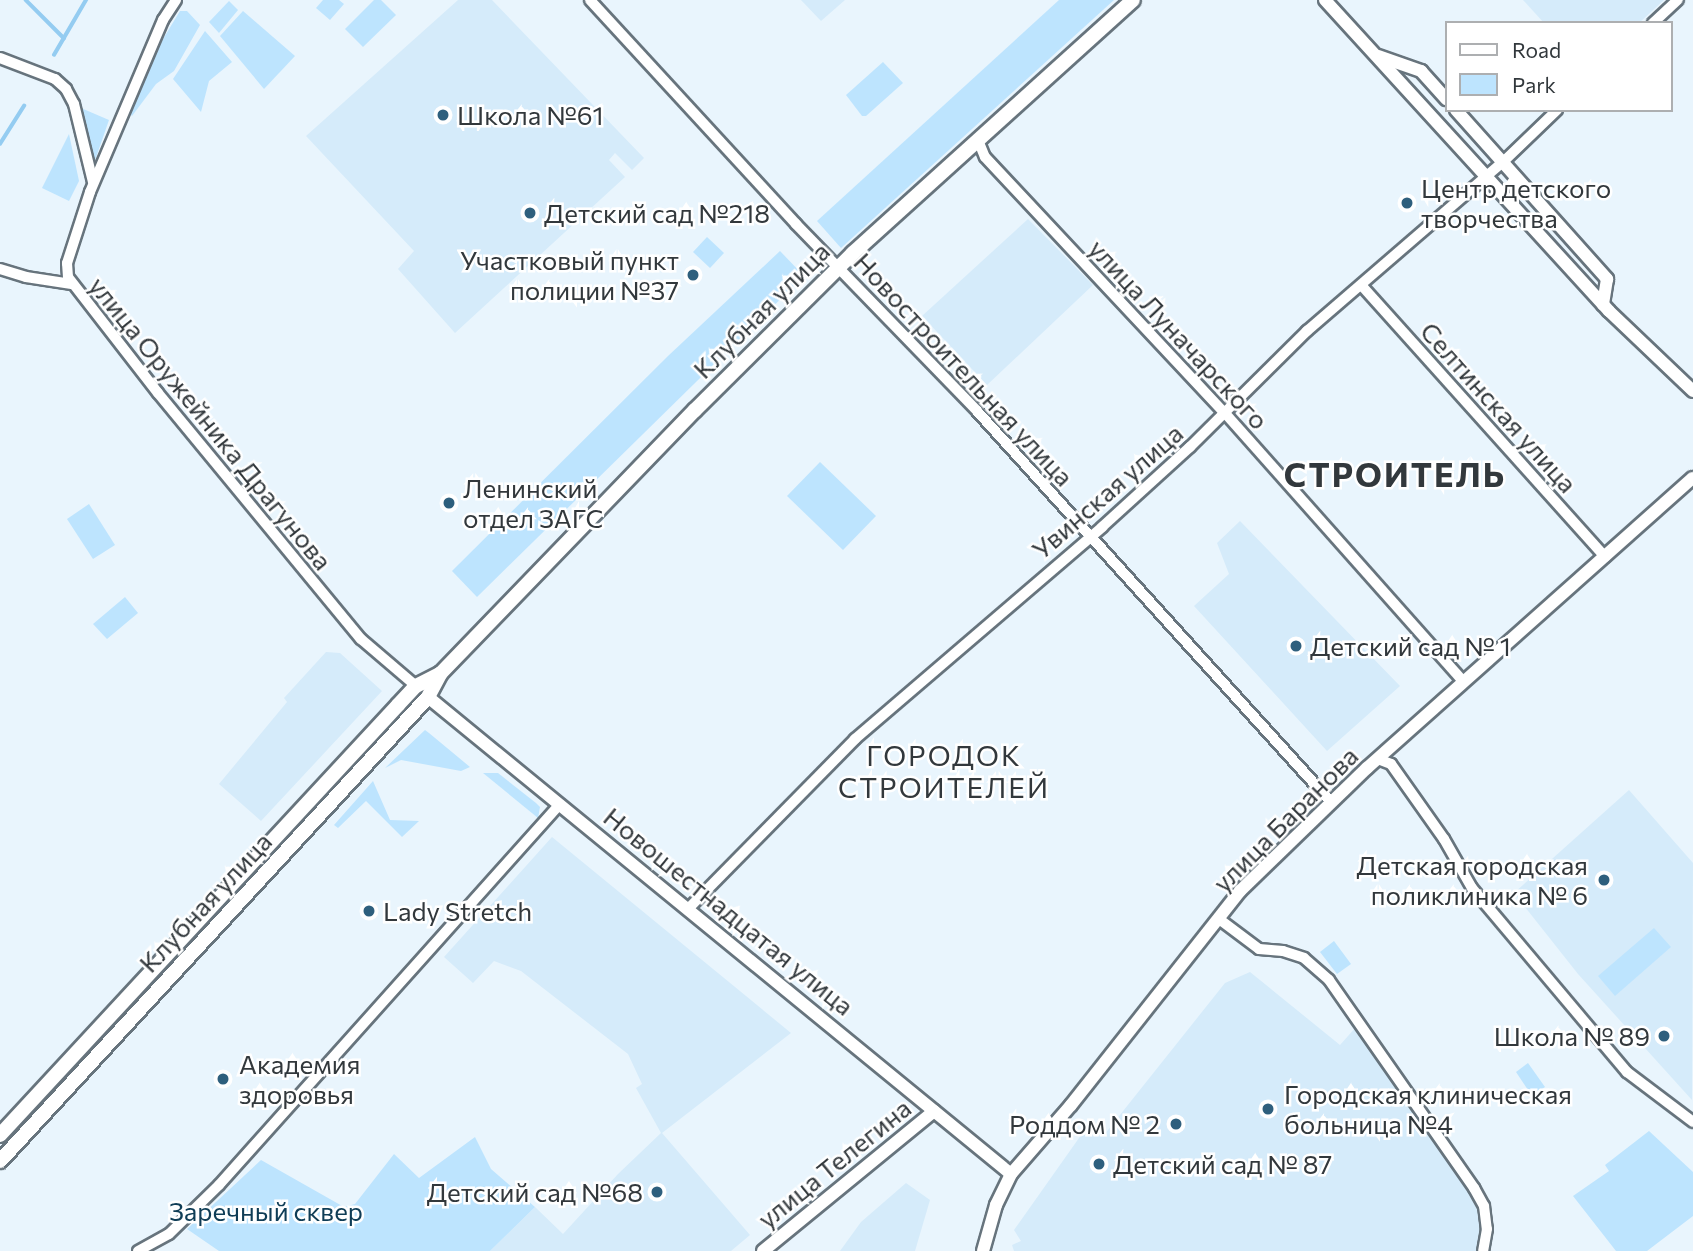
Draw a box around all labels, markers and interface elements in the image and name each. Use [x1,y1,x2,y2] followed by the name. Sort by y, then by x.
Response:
[1444,21,1672,112] legend
[1512,37,1561,62] text: Road
[1512,72,1556,97] text: Park
[457,99,604,131] place label: Школа №61
[435,107,451,123] marker: Школа №61
[1421,172,1611,234] place label: Центр детского творчества
[1399,195,1415,211] marker: Центр детского творчества
[544,197,770,229] place label: Детский сад №218
[522,205,538,221] marker: Детский сад №218
[1083,233,1275,435] street label: улица Луначарского
[686,235,836,385] street label: Клубная улица
[460,244,679,306] place label: Участковый пункт полиции №37
[848,246,1080,492] street label: Новостроительная улица
[685,267,701,283] marker: Участковый пункт полиции №37
[83,270,339,576] street label: улица Оружейника Драгунова
[1414,315,1584,499] street label: Селтинская улица
[1025,417,1189,565] street label: Увинская улица
[1285,454,1505,494] district label: СТРОИТЕЛЬ
[463,472,603,534] place label: Ленинский отдел ЗАГС
[441,495,457,511] marker: Ленинский отдел ЗАГС
[1310,630,1511,662] place label: Детский сад № 1
[1288,638,1304,654] marker: Детский сад № 1
[839,738,1049,804] district label: ГОРОДОК СТРОИТЕЛЕЙ
[1206,740,1364,898] street label: улица Баранова
[598,801,860,1021] street label: Новошестнадцатая улица
[132,826,278,978] street label: Клубная улица
[1357,849,1588,910] place label: Детская городская поликлиника № 6
[1594,870,1614,890] marker: Детская городская поликлиника № 6
[383,895,532,927] place label: Lady Stretch
[361,903,377,919] marker: Lady Stretch
[1494,1020,1650,1052] place label: Школа № 89
[1656,1028,1672,1044] marker: Школа № 89
[239,1048,360,1110] place label: Академия здоровья
[213,1069,233,1089] marker: Академия здоровья
[1284,1078,1572,1140] place label: Городская клиническая больница №4
[751,1092,917,1234] street label: улица Телегина
[1258,1099,1278,1119] marker: Городская клиническая больница №4
[1009,1108,1160,1140] place label: Роддом № 2
[1166,1114,1186,1134] marker: Роддом № 2
[1113,1148,1332,1180] place label: Детский сад № 87
[1091,1156,1107,1172] marker: Детский сад № 87
[427,1176,643,1208] place label: Детский сад №68
[649,1184,665,1200] marker: Детский сад №68
[169,1195,363,1227] park label: Заречный сквер

